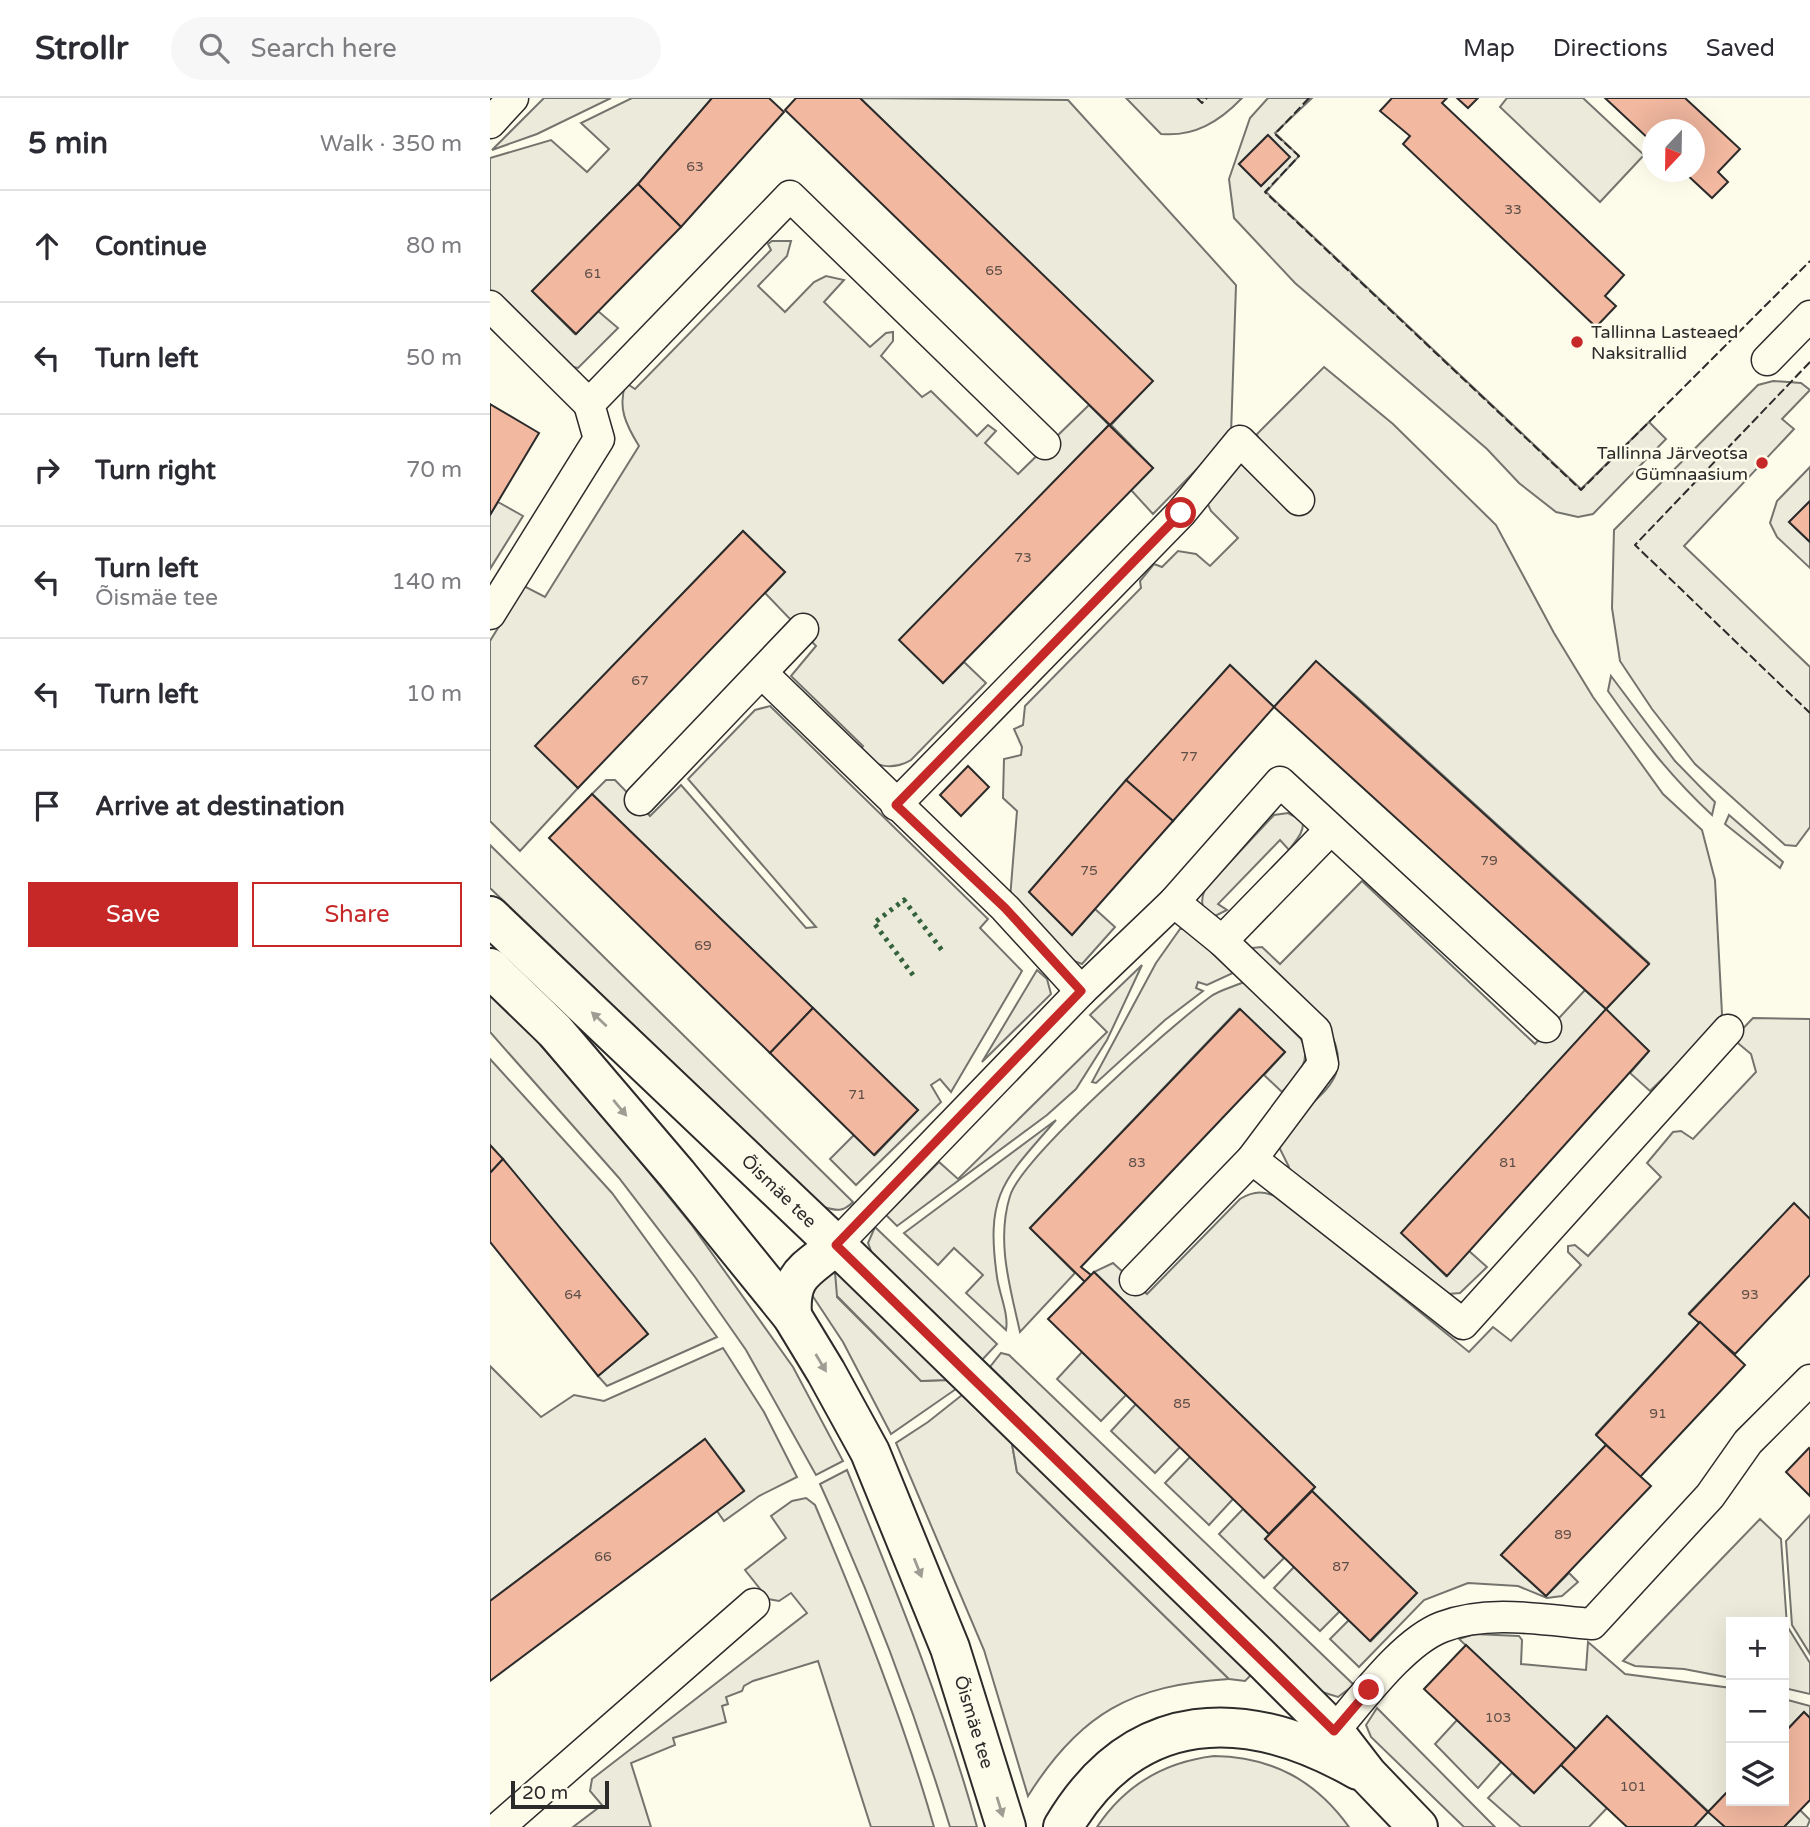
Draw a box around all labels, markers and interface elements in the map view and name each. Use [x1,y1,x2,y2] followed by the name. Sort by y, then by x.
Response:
[171,17,661,80] search box
[35,29,129,68] text: Strollr
[195,29,233,67] icon: search
[251,33,397,64] text: Search here
[1463,34,1515,63] text: Map
[1553,34,1668,63] text: Directions
[1706,34,1775,63] text: Saved
[1642,119,1705,182] north arrow
[28,125,108,162] text: 5 min
[320,130,462,158] text: Walk · 350 m
[686,158,704,175] house number: 63
[1504,201,1522,218] house number: 33
[28,227,66,265] icon: ahead
[95,231,207,262] text: Continue
[406,232,462,260] text: 80 m
[985,262,1003,279] house number: 65
[584,265,602,282] house number: 61
[1591,321,1738,364] place label: Tallinna Lasteaed Naksitrallid
[1569,334,1585,350] marker: Tallinna Lasteaed Naksitrallid
[28,339,66,377] icon: left
[95,343,198,374] text: Turn left
[406,344,462,372] text: 50 m
[1597,442,1748,485] place label: Tallinna Järveotsa Gümnaasium
[28,451,66,489] icon: right
[95,455,216,486] text: Turn right
[1754,455,1770,471] marker: Tallinna Järveotsa Gümnaasium
[406,456,462,484] text: 70 m
[1165,497,1196,528] route start
[1014,549,1032,566] house number: 73
[95,553,198,584] text: Turn left
[28,563,66,601] icon: left
[392,568,462,596] text: 140 m
[95,584,218,612] text: Õismäe tee
[631,672,649,689] house number: 67
[28,675,66,713] icon: left
[95,679,198,710] text: Turn left
[406,680,462,708] text: 10 m
[1180,748,1198,765] house number: 77
[28,787,66,825] icon: arrive
[95,791,345,822] text: Arrive at destination
[1480,852,1498,869] house number: 79
[1080,862,1098,879] house number: 75
[28,882,238,947] button: Save
[252,882,462,947] button: Share
[694,937,712,954] house number: 69
[590,1011,608,1027] one-way arrow
[848,1086,866,1103] house number: 71
[612,1099,627,1116] one-way arrow
[737,1150,821,1232] street label: Õismäe tee
[1128,1154,1146,1171] house number: 83
[1499,1154,1517,1171] house number: 81
[564,1286,582,1303] house number: 64
[1741,1286,1759,1303] house number: 93
[814,1354,827,1373] one-way arrow
[1173,1395,1191,1412] house number: 85
[1649,1405,1667,1422] house number: 91
[1554,1526,1572,1543] house number: 89
[594,1548,612,1565] house number: 66
[913,1558,924,1579] one-way arrow
[1332,1558,1350,1575] house number: 87
[1726,1617,1789,1806] map controls
[1726,1617,1789,1680] button: +
[949,1673,999,1771] street label: Õismäe tee
[1353,1674,1384,1705] route end
[1726,1680,1789,1743] button: −
[1485,1709,1511,1726] house number: 103
[1726,1743,1789,1806] button: layers
[511,1778,609,1810] scale bar
[1620,1778,1646,1795] house number: 101
[522,1782,568,1804] text: 20 m
[995,1796,1006,1817] one-way arrow

